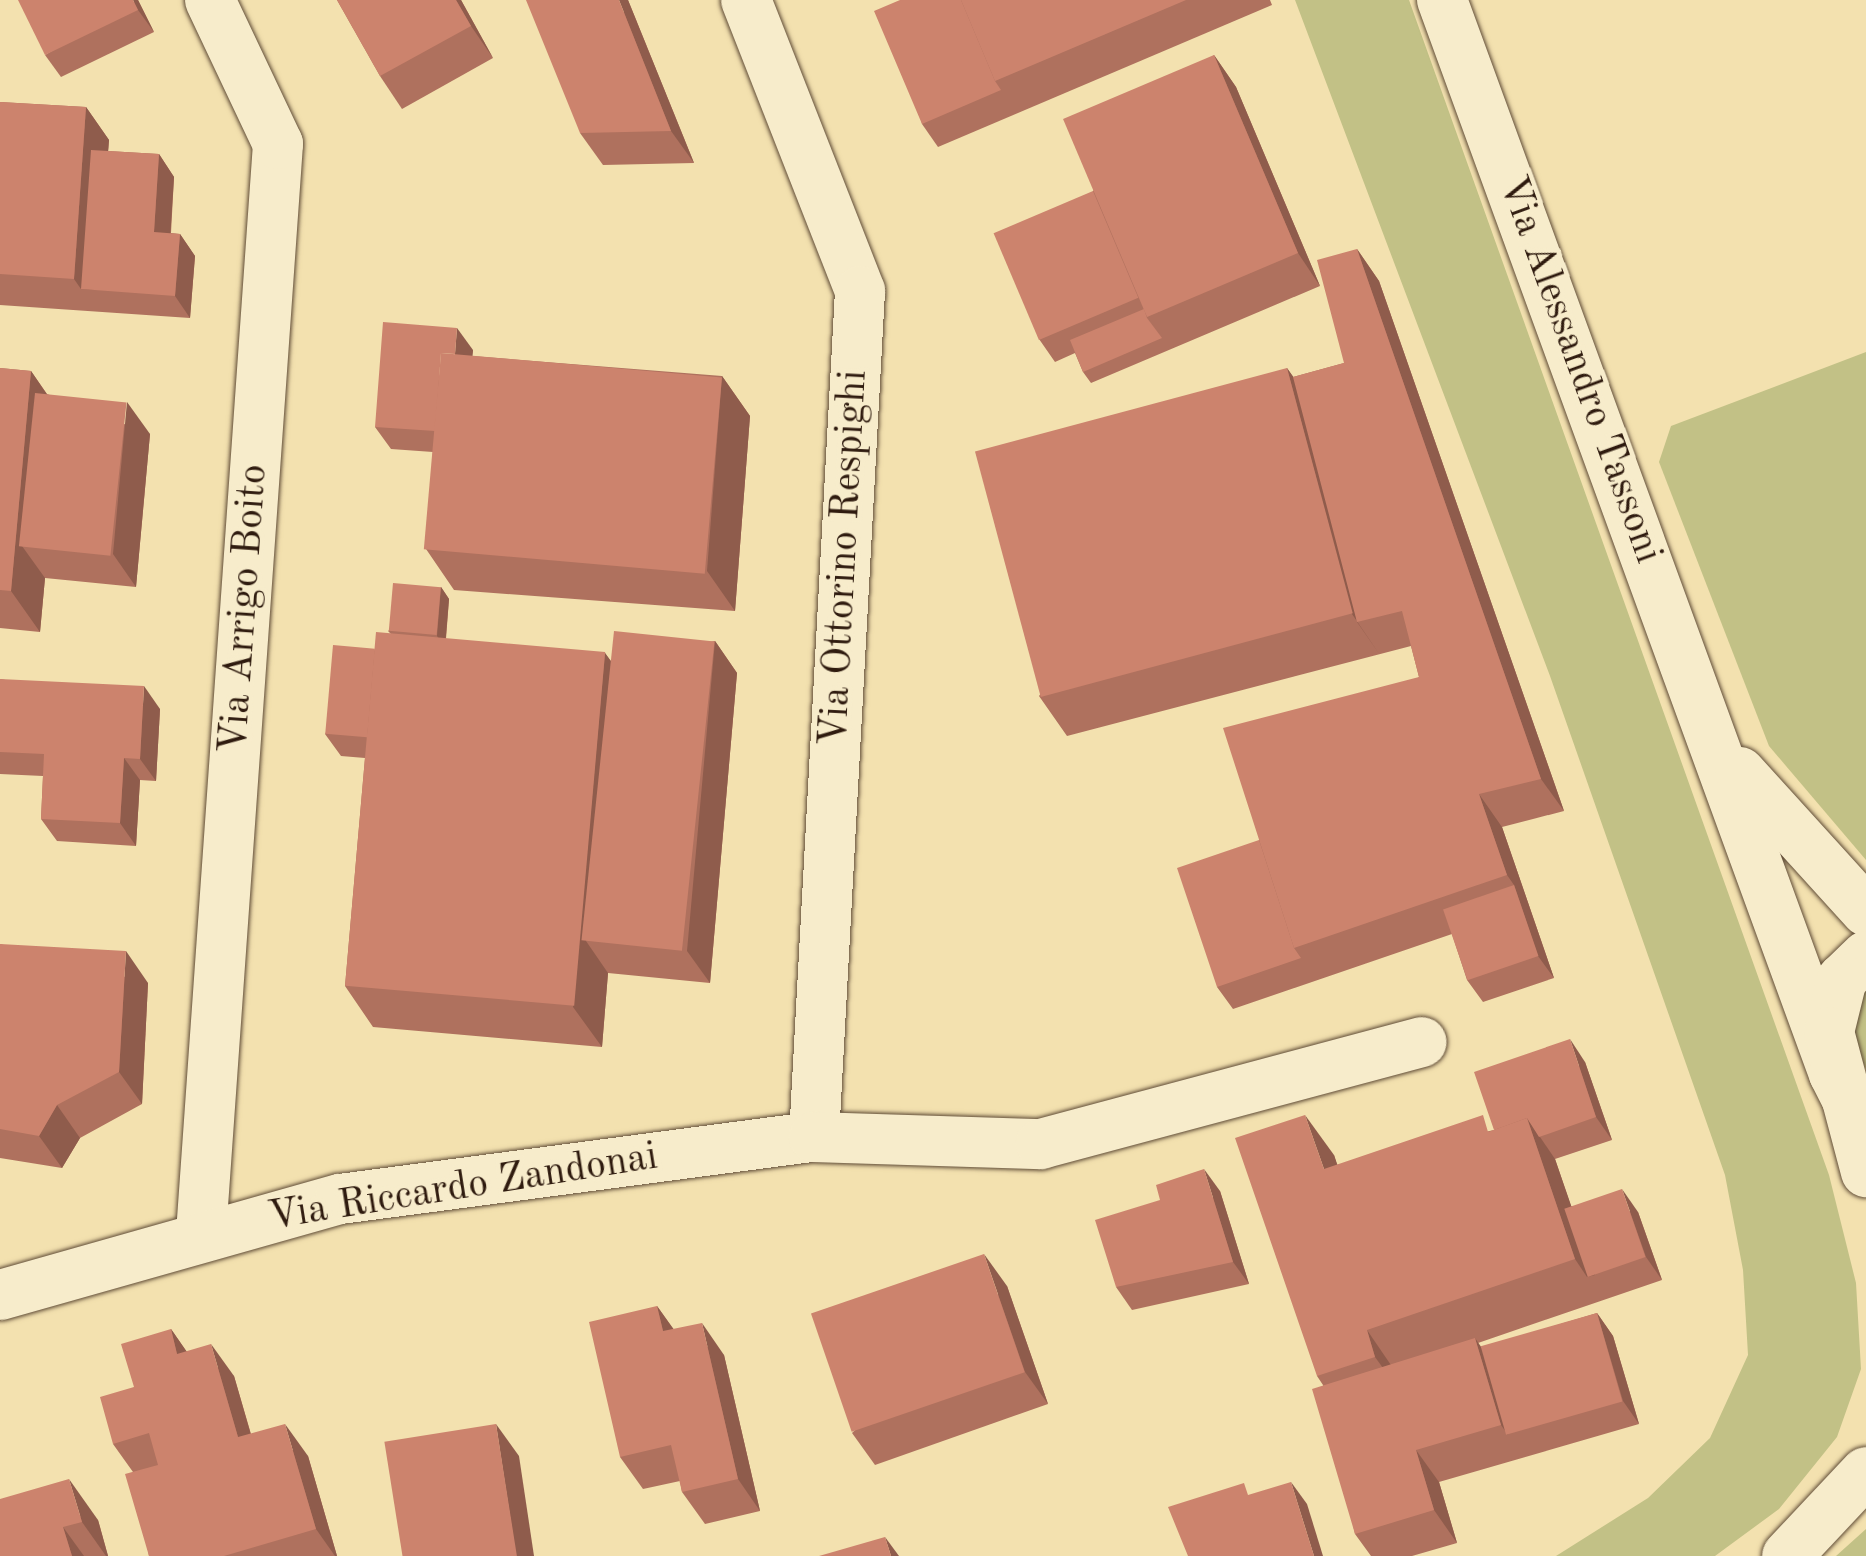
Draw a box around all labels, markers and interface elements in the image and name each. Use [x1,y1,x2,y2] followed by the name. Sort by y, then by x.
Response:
[1487,170,1671,570] street label: Via Alessandro Tassoni
[811,369,879,747] street label: Via Ottorino Respighi
[211,463,279,755] street label: Via Arrigo Boito
[265,1134,661,1242] street label: Via Riccardo Zandonai

